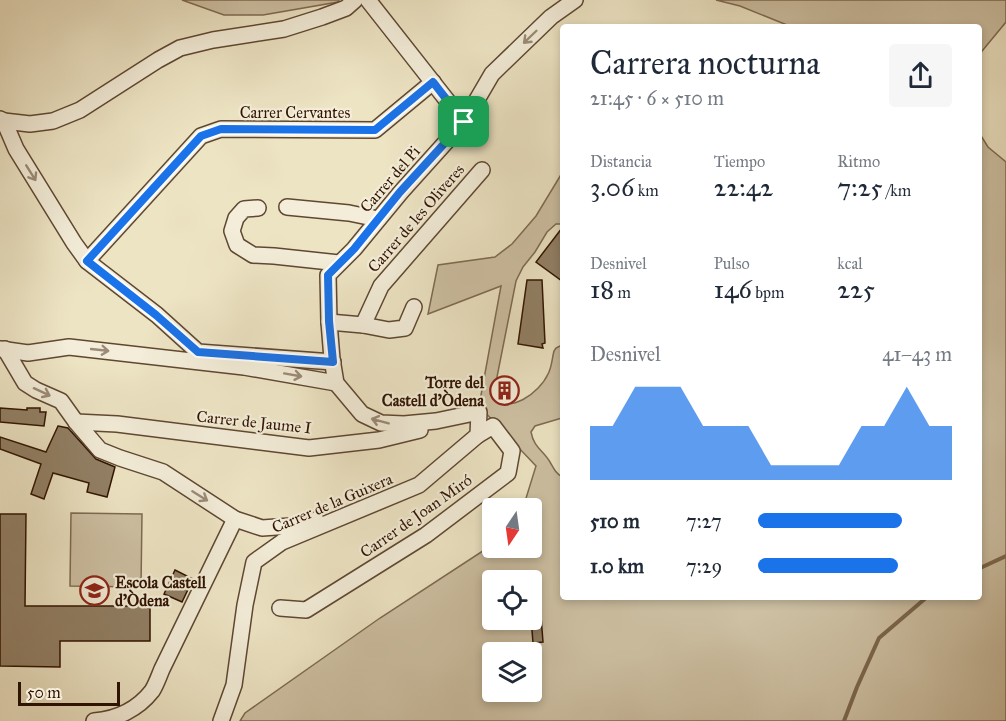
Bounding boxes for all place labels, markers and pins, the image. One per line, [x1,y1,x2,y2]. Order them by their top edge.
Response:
pin [438,96,489,147]
place label: Torre del Castell d'Òdena [382,373,485,410]
building icon: Torre del Castell d'Òdena [489,375,521,407]
place label: Escola Castell d'Òdena [115,573,207,610]
school or university icon: Escola Castell d'Òdena [78,575,110,607]

